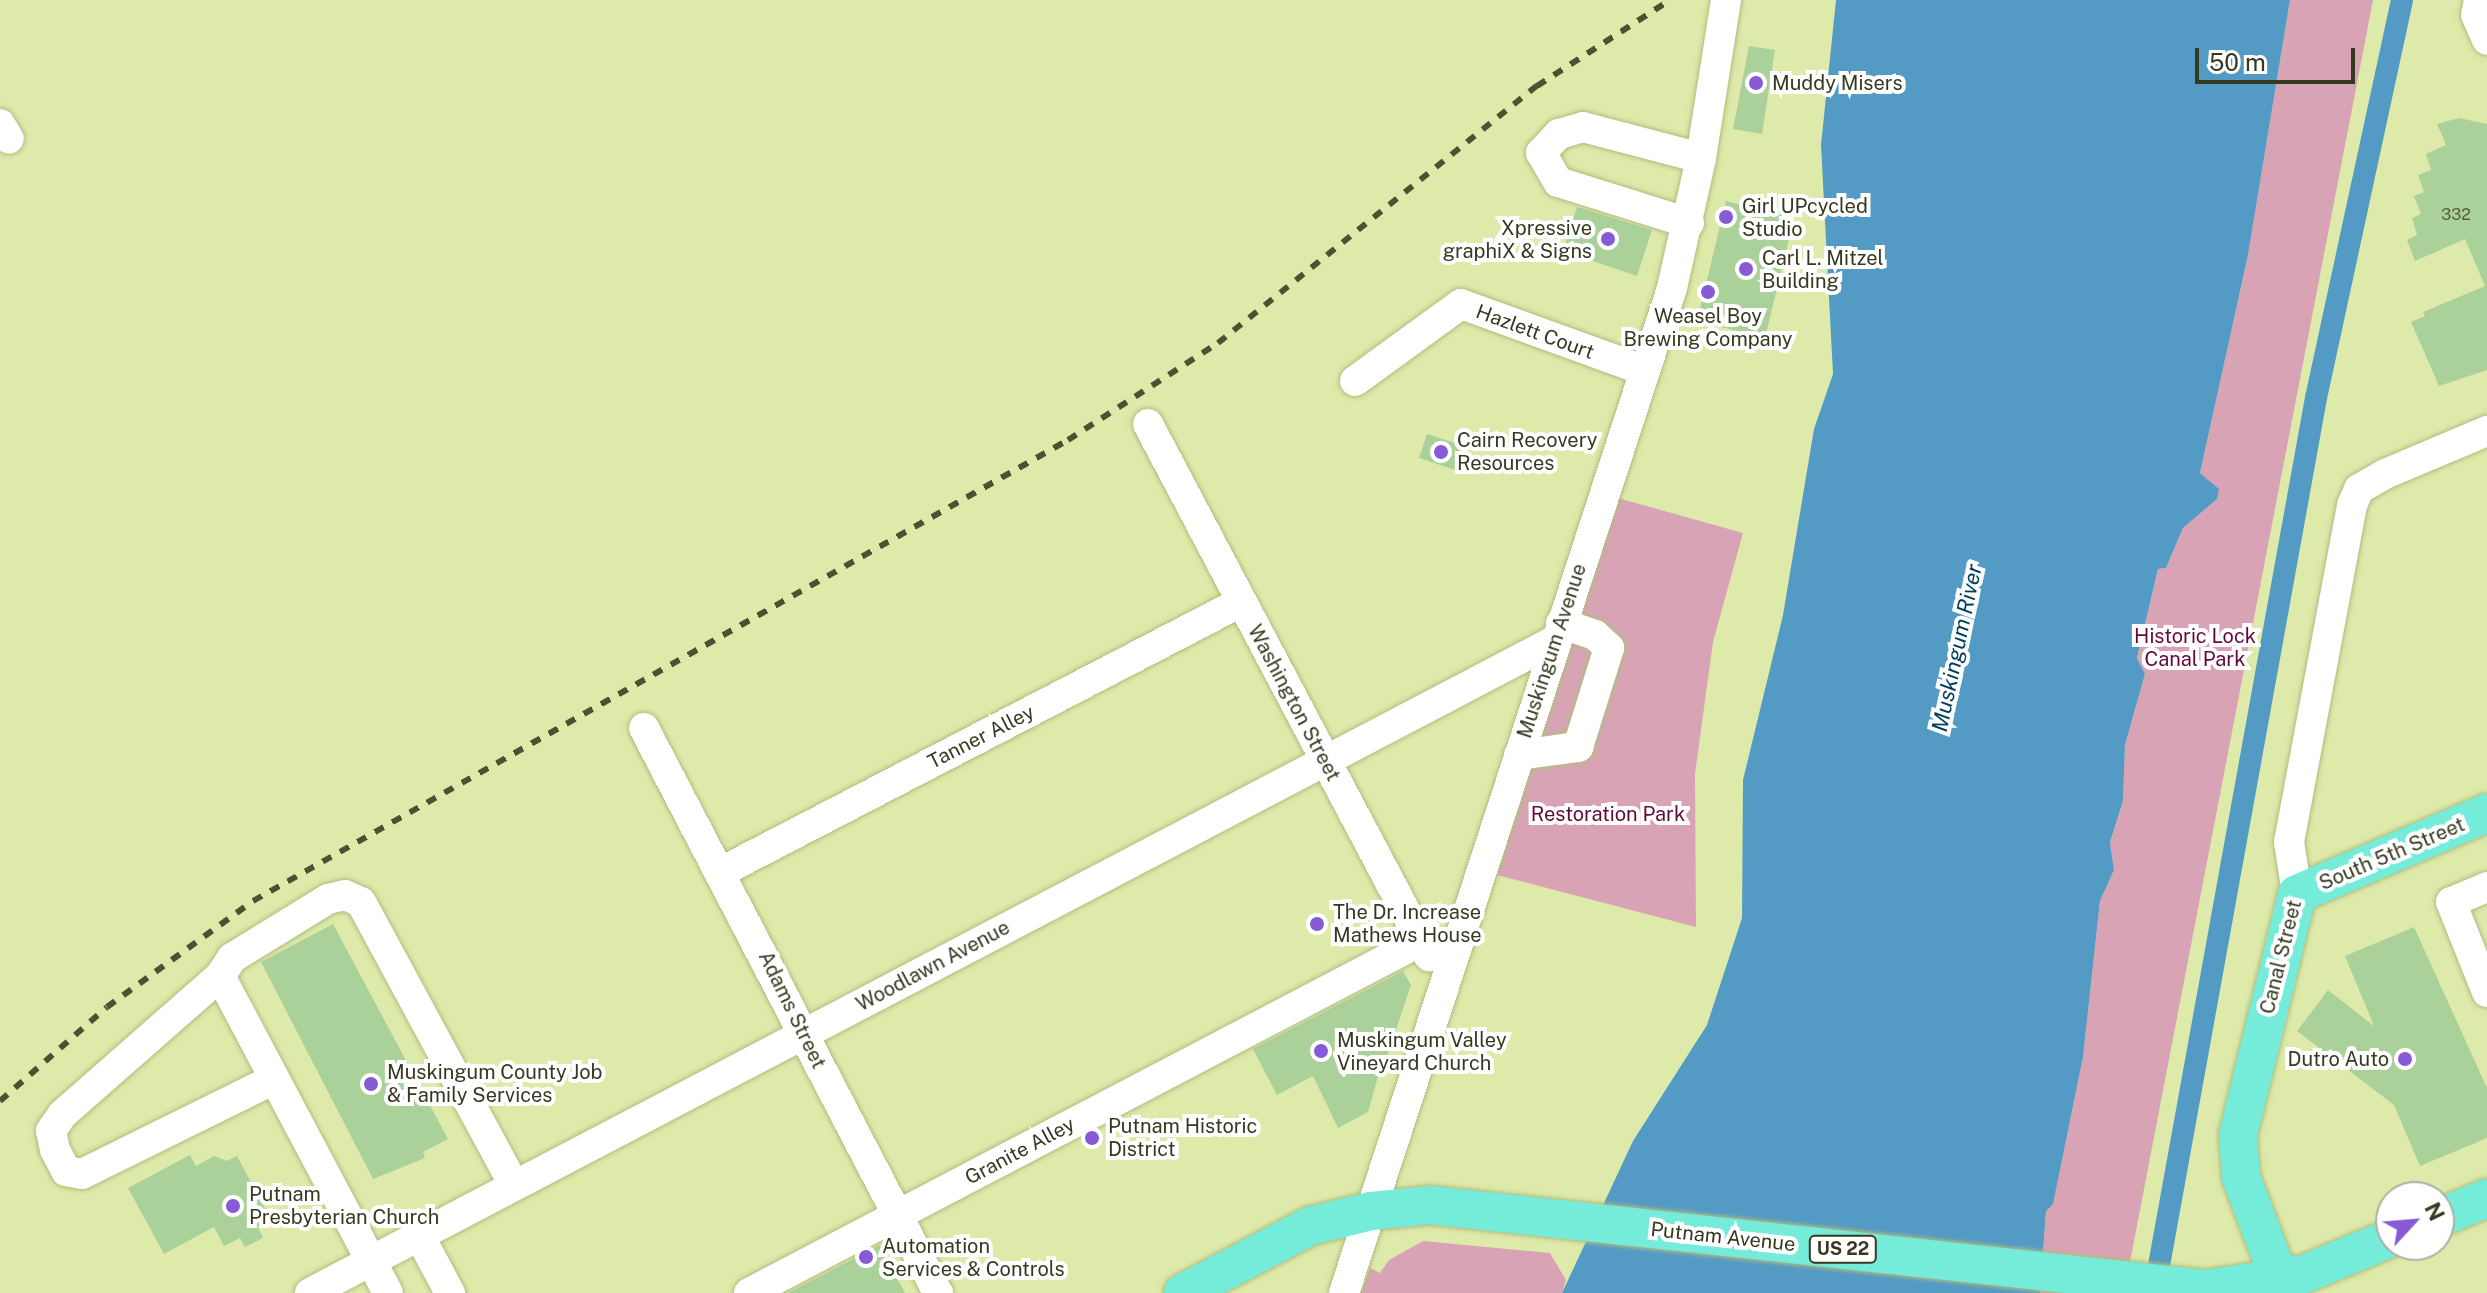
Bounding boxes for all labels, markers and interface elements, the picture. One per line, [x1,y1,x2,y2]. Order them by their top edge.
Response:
scale bar [2199,32,2359,82]
text: 50 m [2209,48,2266,76]
place label: Muddy Misers [1772,71,1903,95]
marker: Muddy Misers [1747,74,1765,92]
place label: Girl UPcycled Studio [1742,194,1868,241]
house number: 332 [2441,205,2471,225]
marker: Girl UPcycled Studio [1717,208,1735,226]
place label: Xpressive graphiX & Signs [1443,216,1592,263]
marker: Xpressive graphiX & Signs [1599,230,1617,248]
place label: Carl L. Mitzel Building [1762,246,1884,293]
marker: Carl L. Mitzel Building [1737,260,1755,278]
marker: Weasel Boy Brewing Company [1699,283,1717,301]
street label: Hazlett Court [1473,300,1597,364]
place label: Weasel Boy Brewing Company [1624,304,1792,351]
place label: Cairn Recovery Resources [1457,428,1597,475]
marker: Cairn Recovery Resources [1432,443,1450,461]
street label: Muskingum Avenue [1512,561,1592,741]
water label: Muskingum River [1926,562,1988,734]
street label: Washington Street [1243,621,1345,785]
park label: Historic Lock Canal Park [2134,624,2256,671]
street label: Tanner Alley [924,700,1038,774]
park label: Restoration Park [1531,802,1685,826]
street label: South 5th Street [2316,813,2468,895]
street label: Canal Street [2255,898,2307,1016]
place label: The Dr. Increase Mathews House [1333,900,1482,947]
street label: Woodlawn Avenue [852,915,1014,1017]
marker: The Dr. Increase Mathews House [1308,915,1326,933]
street label: Adams Street [753,947,831,1073]
place label: Muskingum Valley Vineyard Church [1337,1028,1507,1075]
marker: Muskingum Valley Vineyard Church [1312,1042,1330,1060]
place label: Dutro Auto [2287,1047,2389,1071]
marker: Dutro Auto [2396,1050,2414,1068]
place label: Muskingum County Job & Family Services [387,1060,603,1107]
marker: Muskingum County Job & Family Services [362,1075,380,1093]
street label: Granite Alley [961,1112,1079,1190]
place label: Putnam Historic District [1108,1114,1257,1161]
marker: Putnam Historic District [1083,1129,1101,1147]
north arrow [2375,1181,2455,1261]
place label: Putnam Presbyterian Church [249,1182,439,1229]
marker: Putnam Presbyterian Church [224,1197,242,1215]
text: N [2419,1198,2450,1225]
street label: Putnam Avenue [1649,1217,1797,1257]
place label: Automation Services & Controls [882,1234,1065,1281]
road number: US 22 [1807,1235,1879,1263]
marker: Automation Services & Controls [857,1248,875,1266]

